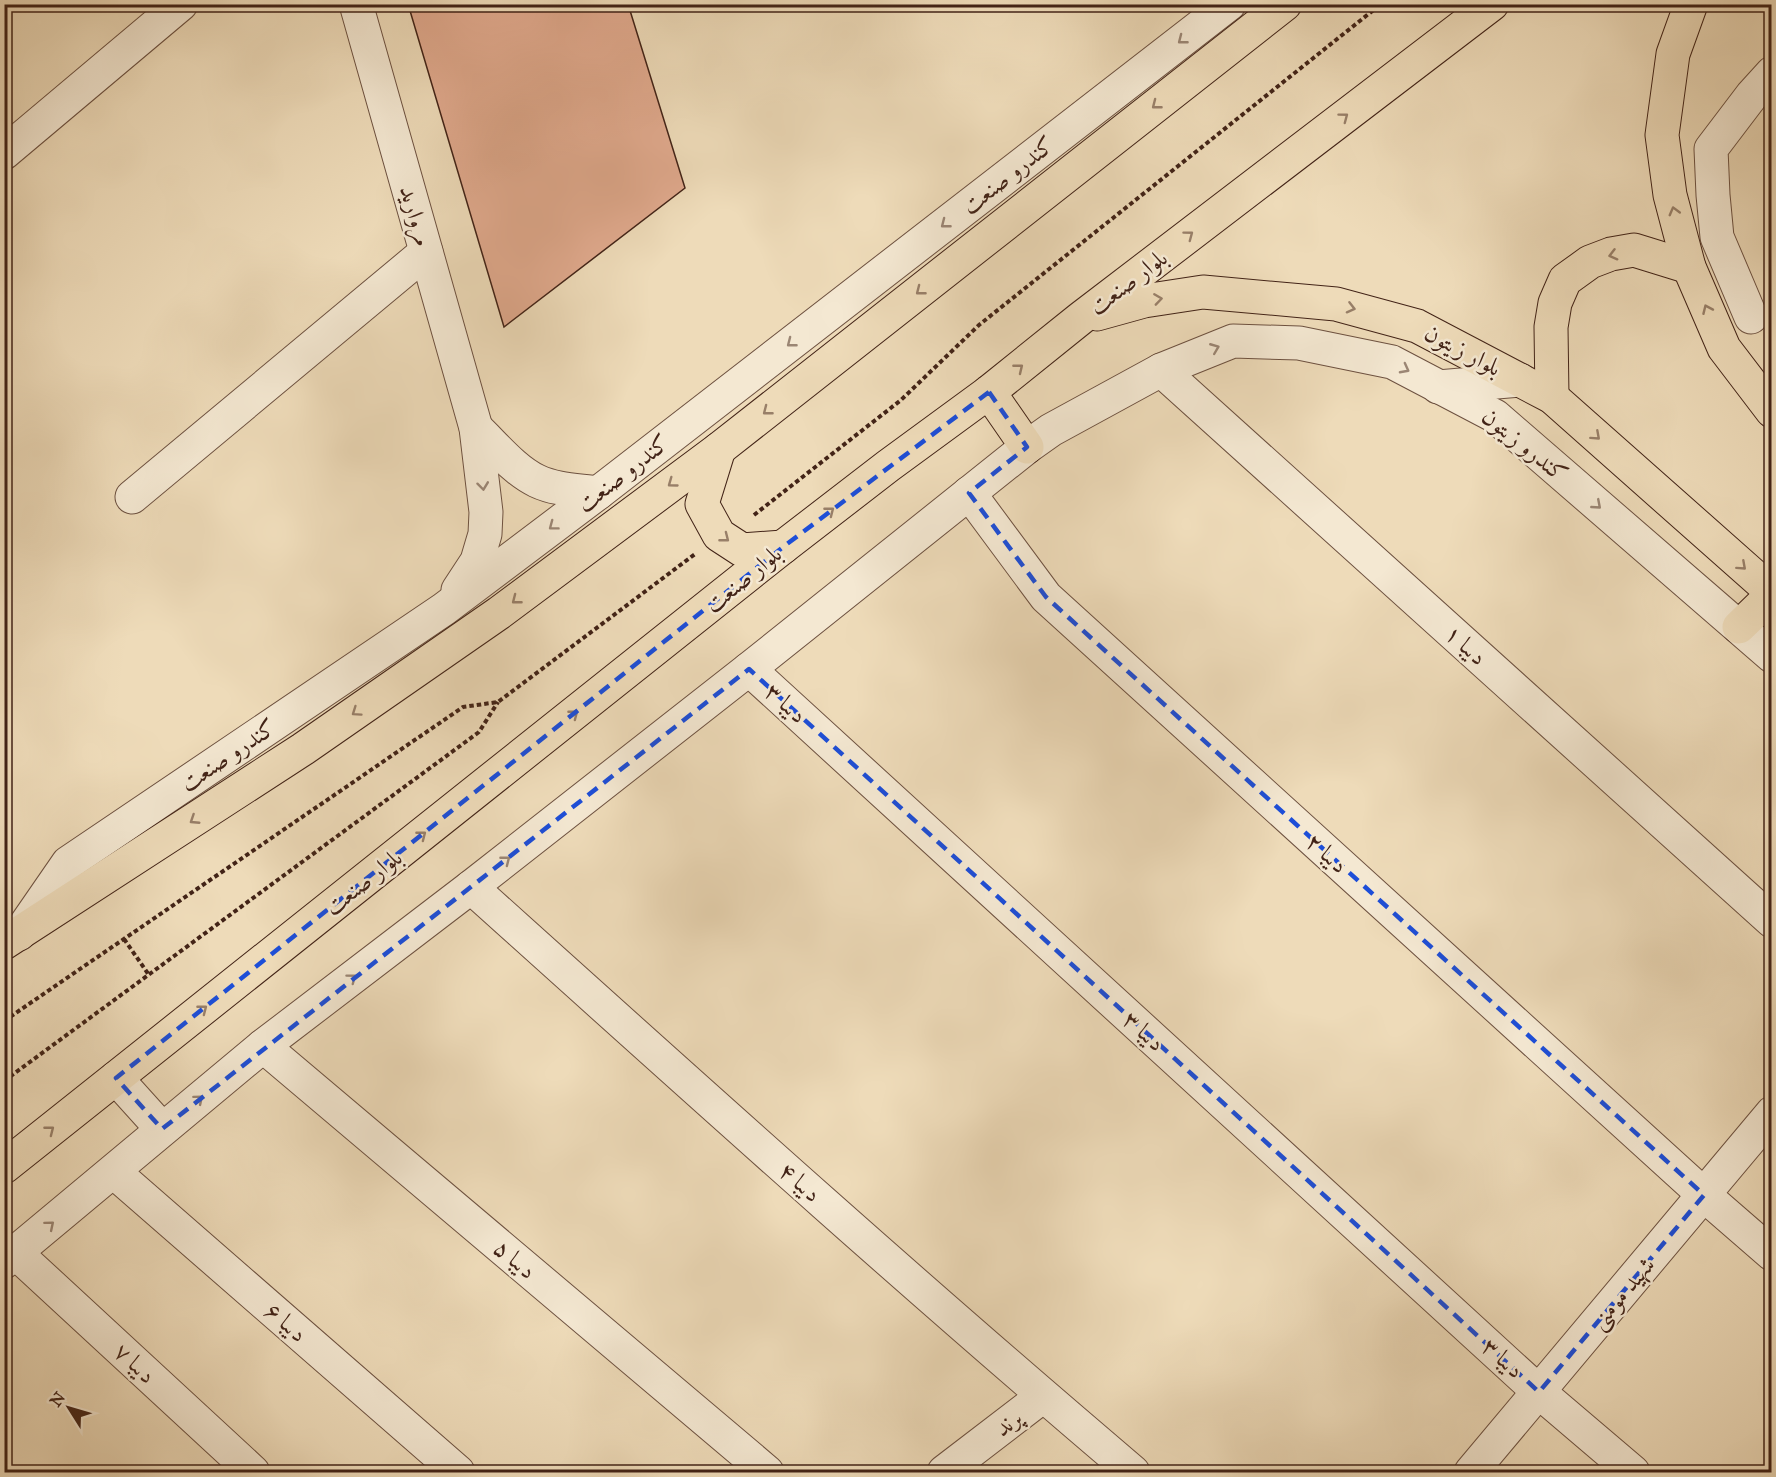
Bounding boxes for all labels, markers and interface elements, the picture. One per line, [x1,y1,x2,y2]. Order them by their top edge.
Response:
one-way arrow [1178,33,1189,44]
one-way arrow [1152,98,1163,109]
one-way arrow [1337,114,1348,125]
street label: کندرو صنعت [955,129,1061,221]
street label: مروارید [391,182,439,250]
one-way arrow [1669,206,1681,217]
one-way arrow [941,217,952,228]
one-way arrow [1182,232,1193,243]
street label: بلوار صنعت [1083,243,1173,321]
one-way arrow [1608,247,1618,260]
one-way arrow [916,283,927,294]
one-way arrow [1153,293,1162,305]
one-way arrow [1346,300,1356,313]
one-way arrow [1703,304,1715,315]
street label: بلوار زیتون [1419,317,1507,383]
one-way arrow [787,336,798,347]
one-way arrow [1209,343,1220,355]
one-way arrow [1399,362,1409,373]
one-way arrow [1012,365,1023,376]
street label: کندرو زیتون [1476,401,1574,489]
one-way arrow [763,404,774,415]
street label: کندرو صنعت [570,427,676,519]
one-way arrow [1589,429,1600,440]
one-way arrow [668,476,679,487]
one-way arrow [476,481,489,490]
one-way arrow [1590,498,1601,509]
one-way arrow [823,508,834,519]
one-way arrow [549,519,560,530]
one-way arrow [718,531,729,542]
street label: بلوار صنعت [698,539,788,619]
one-way arrow [1735,559,1745,570]
one-way arrow [512,593,523,604]
street label: دیبا ۱ [1439,618,1493,672]
street label: دیبا ۳ [759,676,813,730]
one-way arrow [352,705,363,716]
one-way arrow [567,711,578,722]
street label: کندرو صنعت [174,712,282,798]
one-way arrow [190,813,201,824]
street label: دیبا ۲ [1300,826,1354,880]
one-way arrow [415,832,426,843]
street label: بلوار صنعت [318,842,408,922]
one-way arrow [499,856,510,867]
one-way arrow [345,975,356,986]
street label: دیبا ۳ [1117,1004,1171,1058]
one-way arrow [196,1005,207,1016]
one-way arrow [192,1096,203,1107]
one-way arrow [44,1127,55,1138]
street label: دیبا ۴ [773,1155,827,1209]
one-way arrow [43,1221,54,1232]
street label: دیبا ۵ [487,1233,543,1285]
street label: شهید مومنی [1583,1250,1663,1337]
street label: دیبا ۶ [259,1295,313,1349]
street label: دیبا ۳ [1476,1331,1530,1385]
street label: دیبا ۷ [108,1336,162,1390]
north arrow [39,1378,99,1438]
text: N [46,1388,69,1410]
street label: پرند [988,1401,1031,1444]

